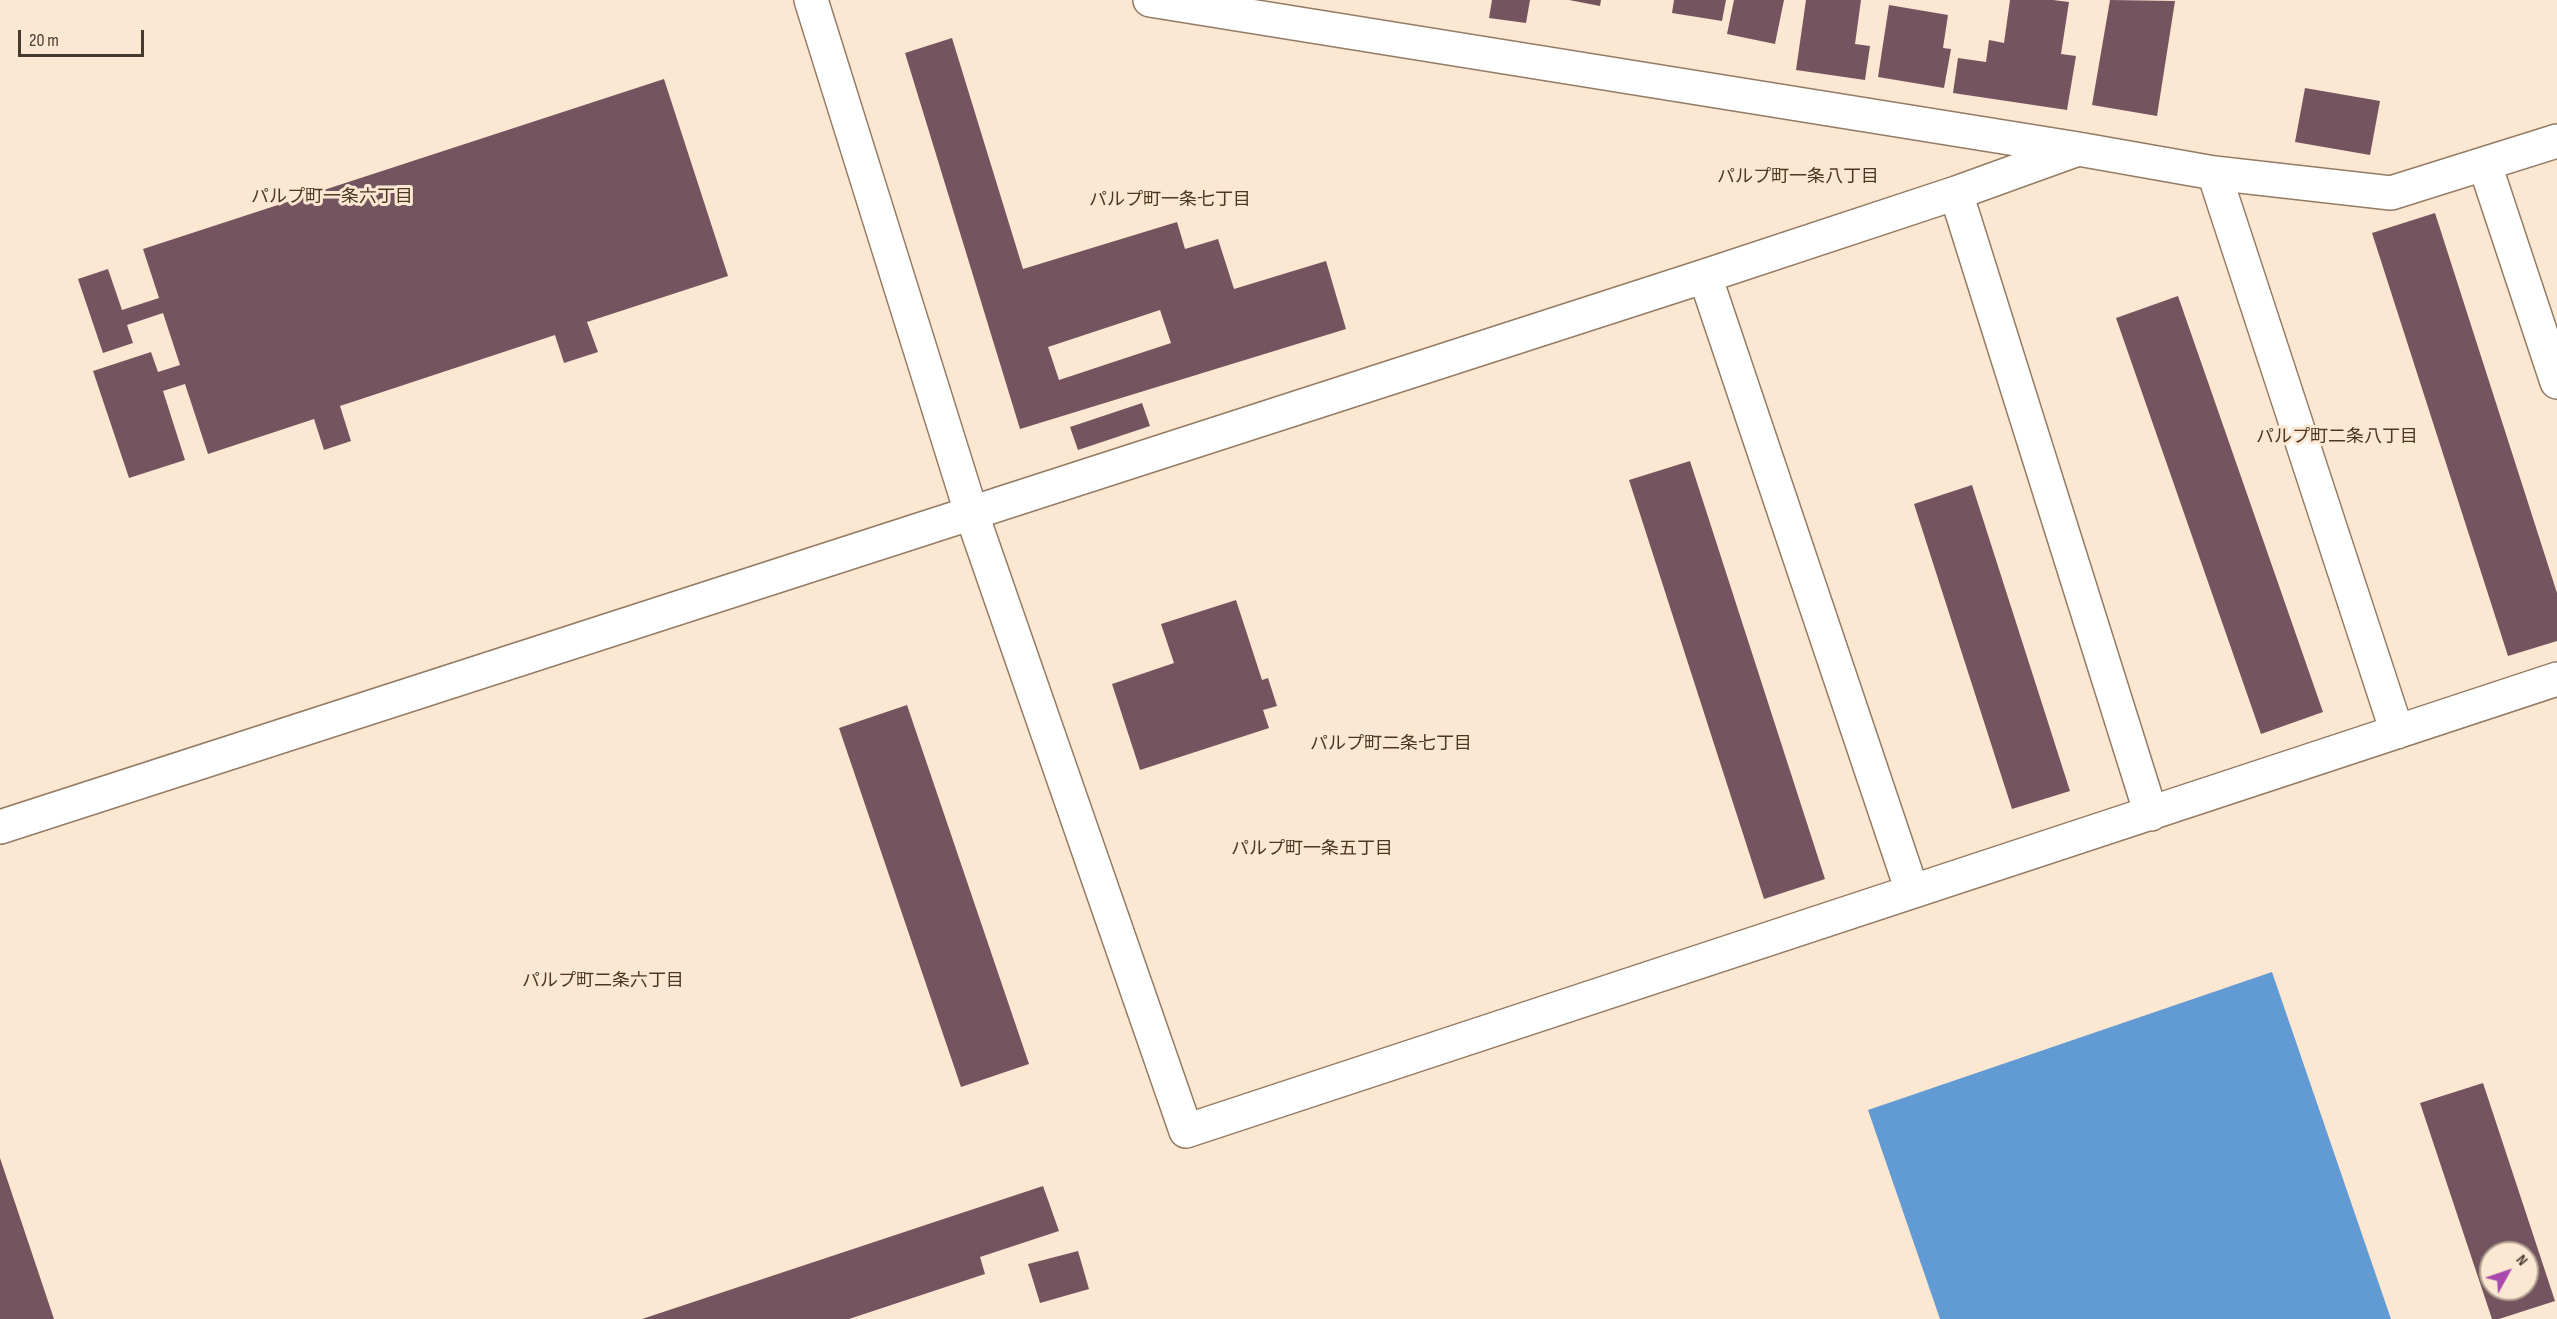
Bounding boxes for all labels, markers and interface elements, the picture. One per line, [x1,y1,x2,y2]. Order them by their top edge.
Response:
scale bar [21,18,147,56]
text: 20 m [29,30,59,51]
district label: パルプ町一条八丁目 [1717,166,1879,188]
district label: パルプ町一条六丁目 [251,186,413,208]
district label: パルプ町一条七丁目 [1089,189,1251,211]
district label: パルプ町二条八丁目 [2256,426,2418,448]
district label: パルプ町二条七丁目 [1310,733,1472,755]
district label: パルプ町一条五丁目 [1231,838,1393,860]
district label: パルプ町二条六丁目 [522,970,684,992]
north arrow [2479,1241,2539,1301]
text: N [2512,1251,2532,1270]

